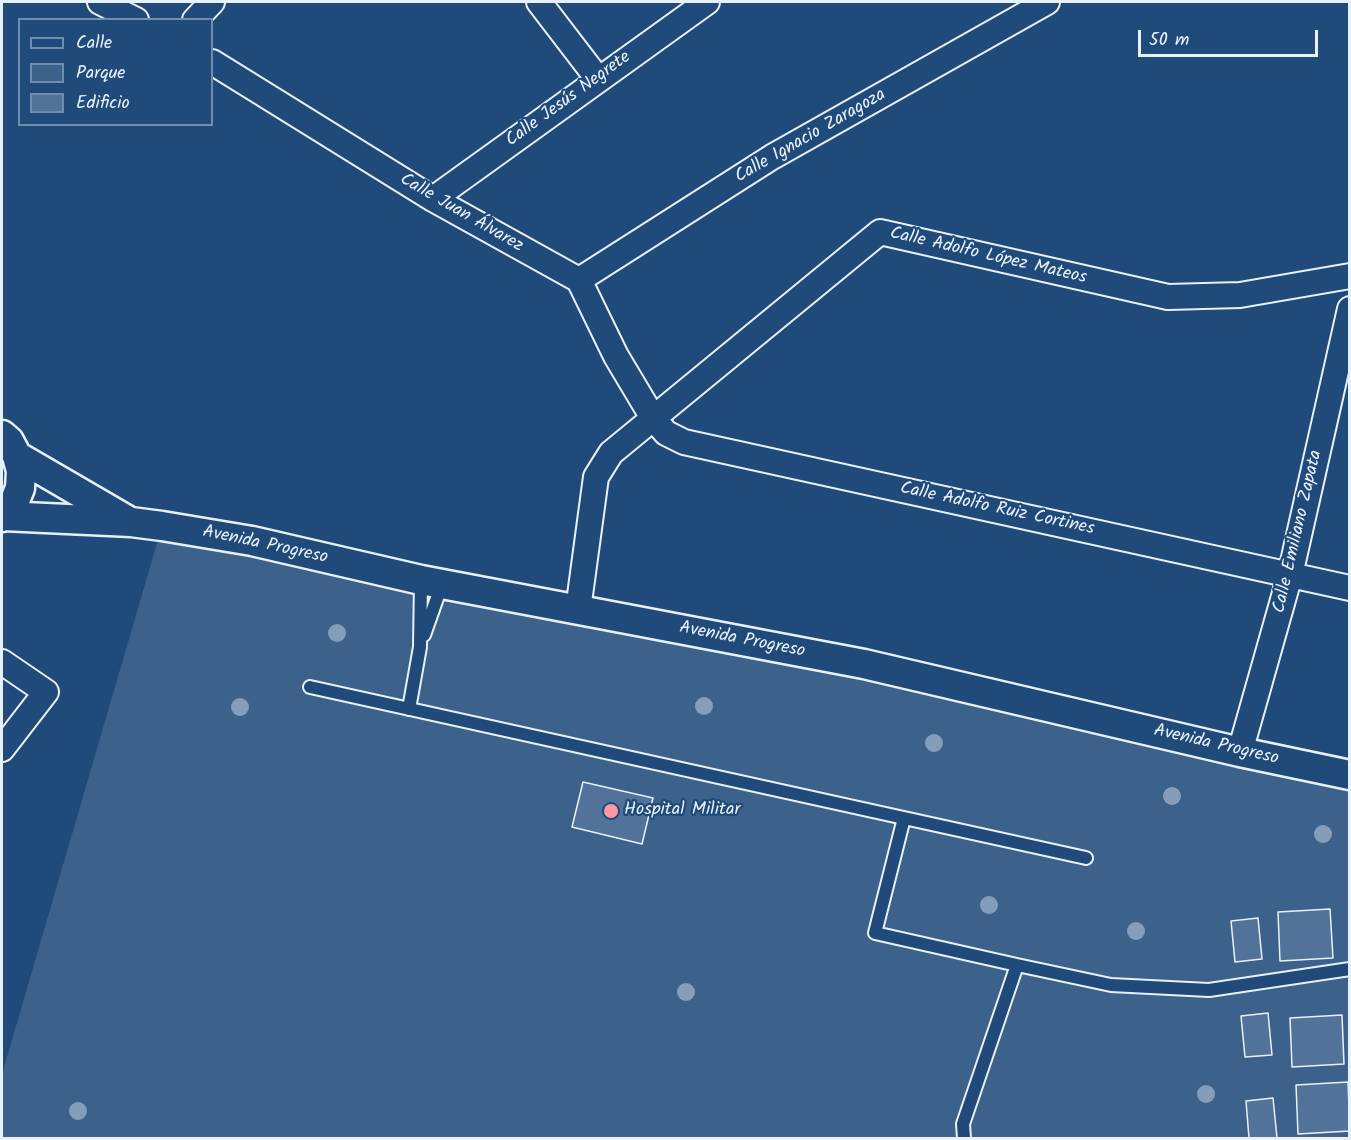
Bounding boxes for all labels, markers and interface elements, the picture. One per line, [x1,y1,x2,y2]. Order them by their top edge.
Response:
legend [18,18,213,126]
scale bar [1141,18,1321,56]
text: 50 m [1149,26,1189,55]
text: Calle [76,29,112,58]
street label: Calle Jesús Negrete [502,47,636,153]
text: Parque [76,59,125,88]
street label: Calle Ignacio Zaragoza [732,85,890,189]
text: Edificio [76,89,130,118]
street label: Calle Juan Álvarez [395,170,527,258]
street label: Calle Adolfo López Mateos [887,224,1089,290]
street label: Calle Emiliano Zapata [1270,448,1328,616]
street label: Calle Adolfo Ruiz Cortines [898,479,1096,541]
street label: Avenida Progreso [200,522,330,570]
street label: Avenida Progreso [677,618,807,664]
street label: Avenida Progreso [1151,721,1281,771]
place label: Hospital Militar [624,800,740,822]
marker: Hospital Militar [602,802,620,820]

